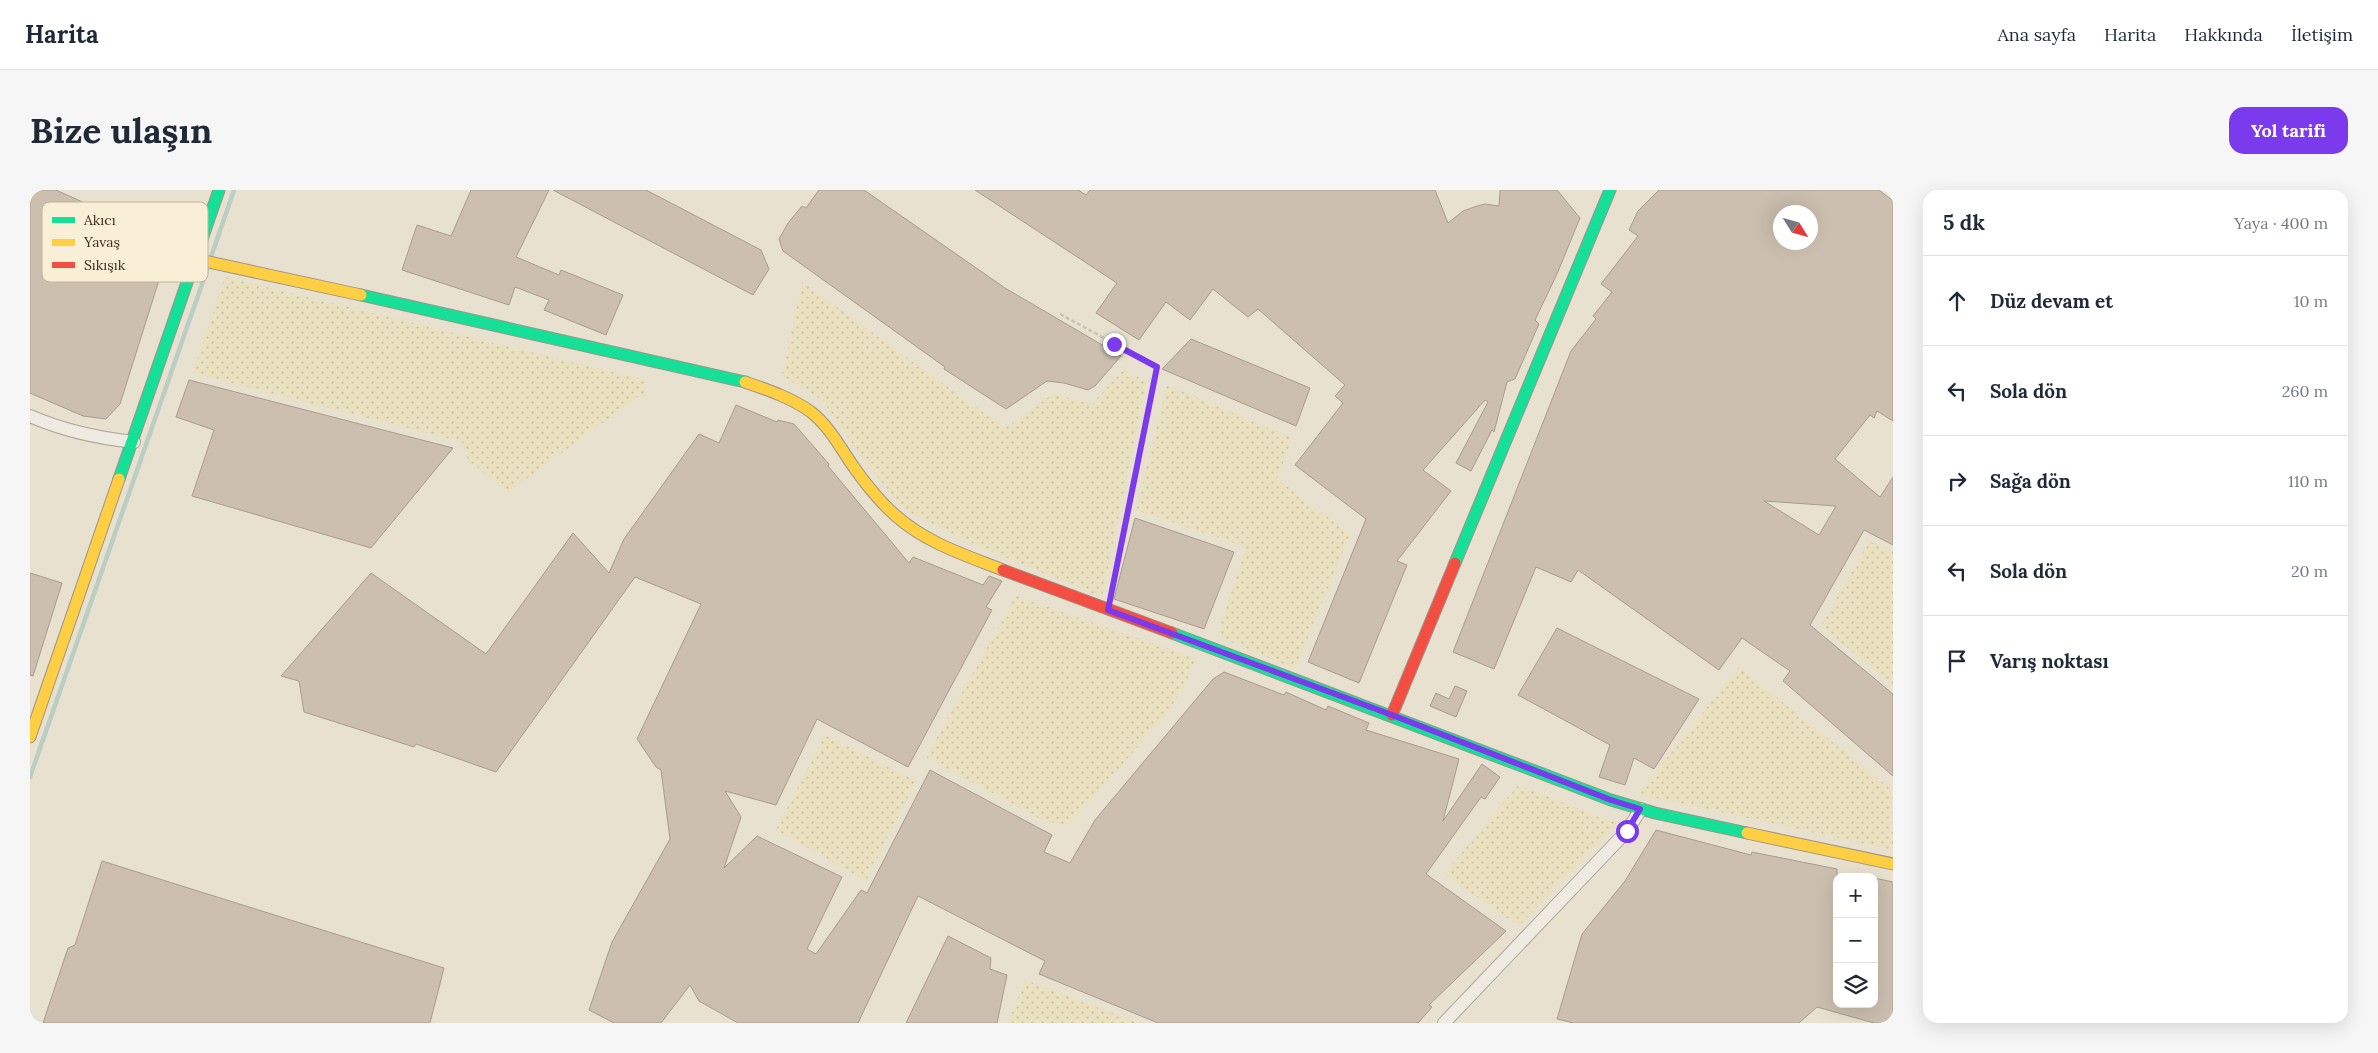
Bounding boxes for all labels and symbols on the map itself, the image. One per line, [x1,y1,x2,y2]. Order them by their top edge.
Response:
legend [42,202,208,282]
north arrow [1773,205,1818,250]
text: Akıcı [83,211,116,229]
text: Yavaş [83,233,120,251]
text: Sıkışık [84,256,126,274]
route end [1103,333,1126,356]
route start [1616,820,1639,843]

